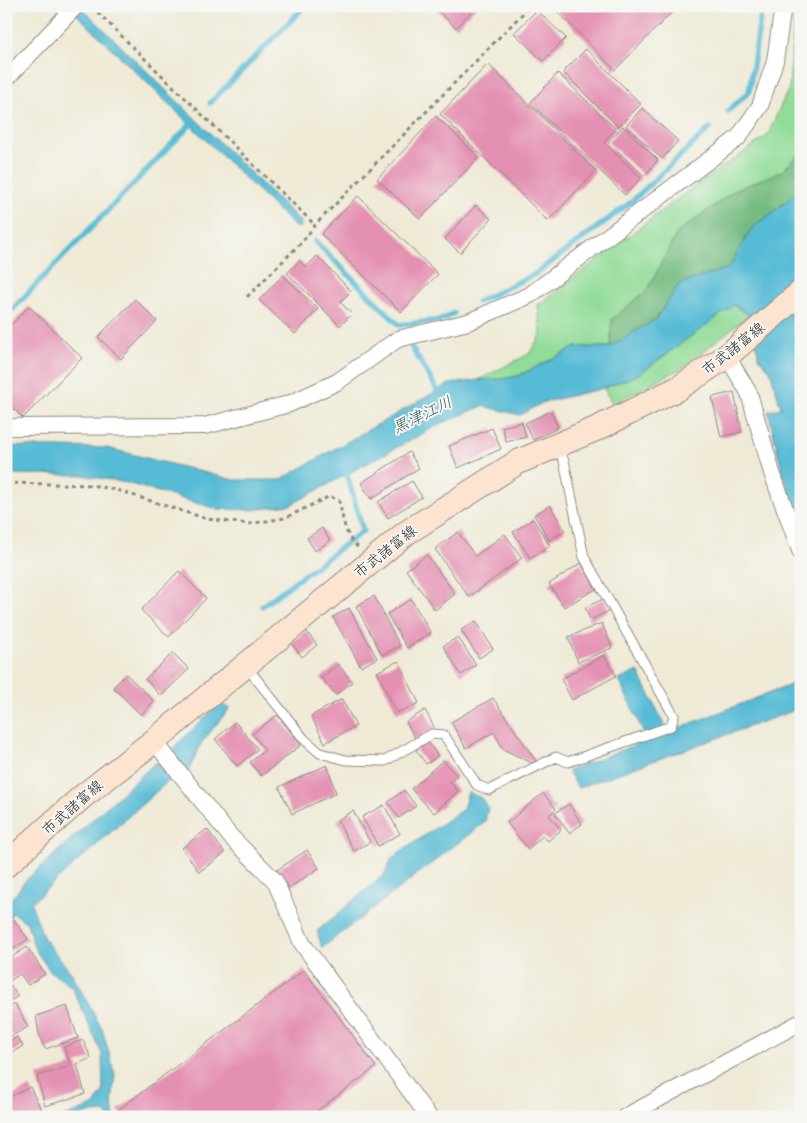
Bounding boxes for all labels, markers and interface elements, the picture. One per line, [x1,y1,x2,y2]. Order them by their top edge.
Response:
street label: 市武諸富線 [697,317,769,379]
water label: 黒津江川 [388,390,456,438]
street label: 市武諸富線 [349,520,421,582]
street label: 市武諸富線 [37,774,107,840]

